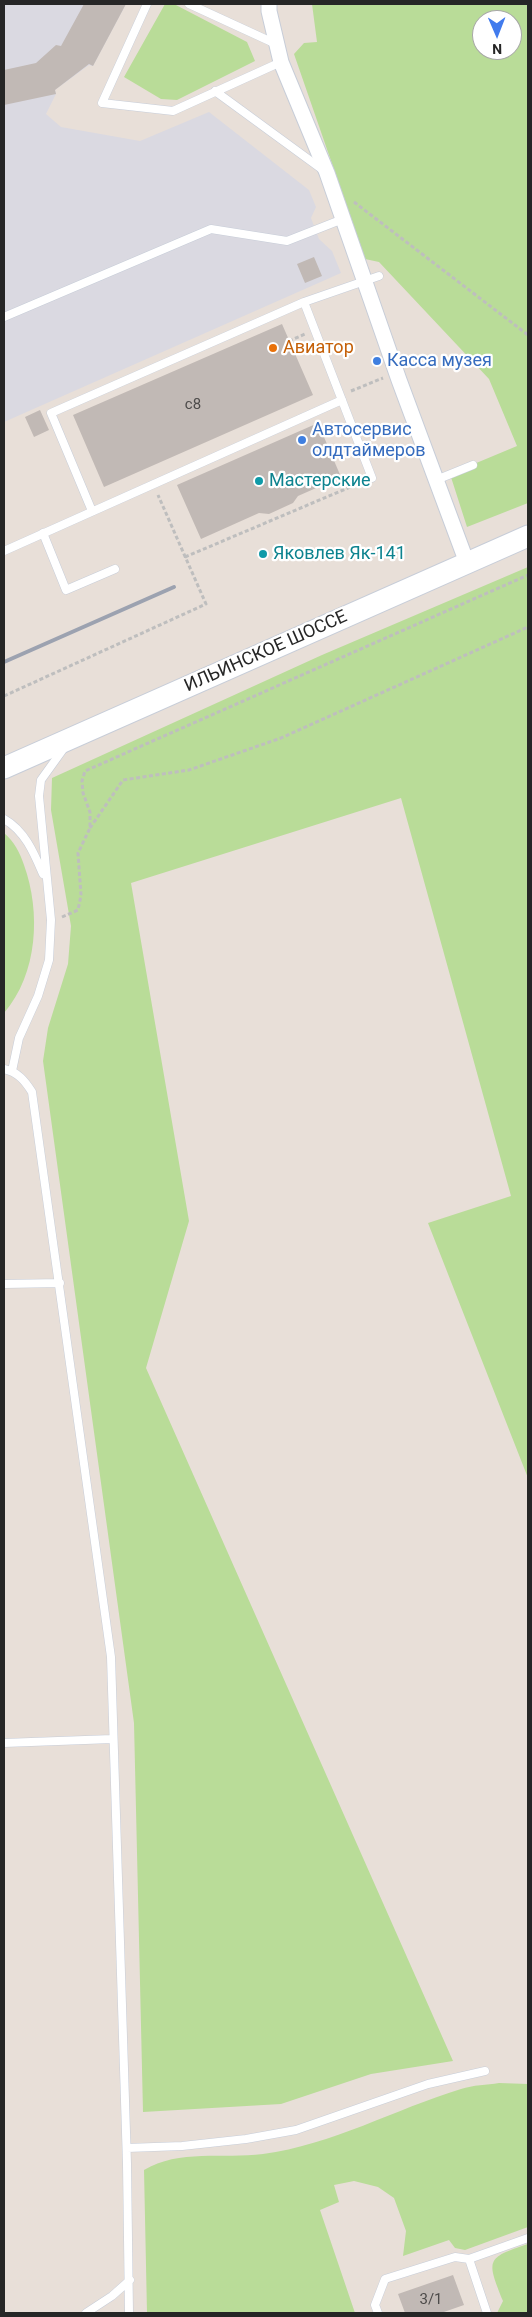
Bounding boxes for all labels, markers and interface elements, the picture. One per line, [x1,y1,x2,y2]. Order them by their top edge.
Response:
north arrow [472,10,522,60]
text: N [492,41,502,57]
place label: Авиатор [283,337,354,359]
marker: Авиатор [267,342,279,354]
place label: Касса музея [387,350,492,372]
marker: Касса музея [371,355,383,367]
house number: с8 [185,396,201,414]
place label: Автосервис олдтаймеров [312,419,425,462]
marker: Автосервис олдтаймеров [296,434,308,446]
place label: Мастерские [269,470,371,492]
marker: Мастерские [253,475,265,487]
place label: Яковлев Як-141 [273,543,406,565]
marker: Яковлев Як-141 [257,548,269,560]
street label: ИЛЬИНСКОЕ ШОССЕ [181,606,351,698]
house number: 3/1 [419,2291,443,2309]

